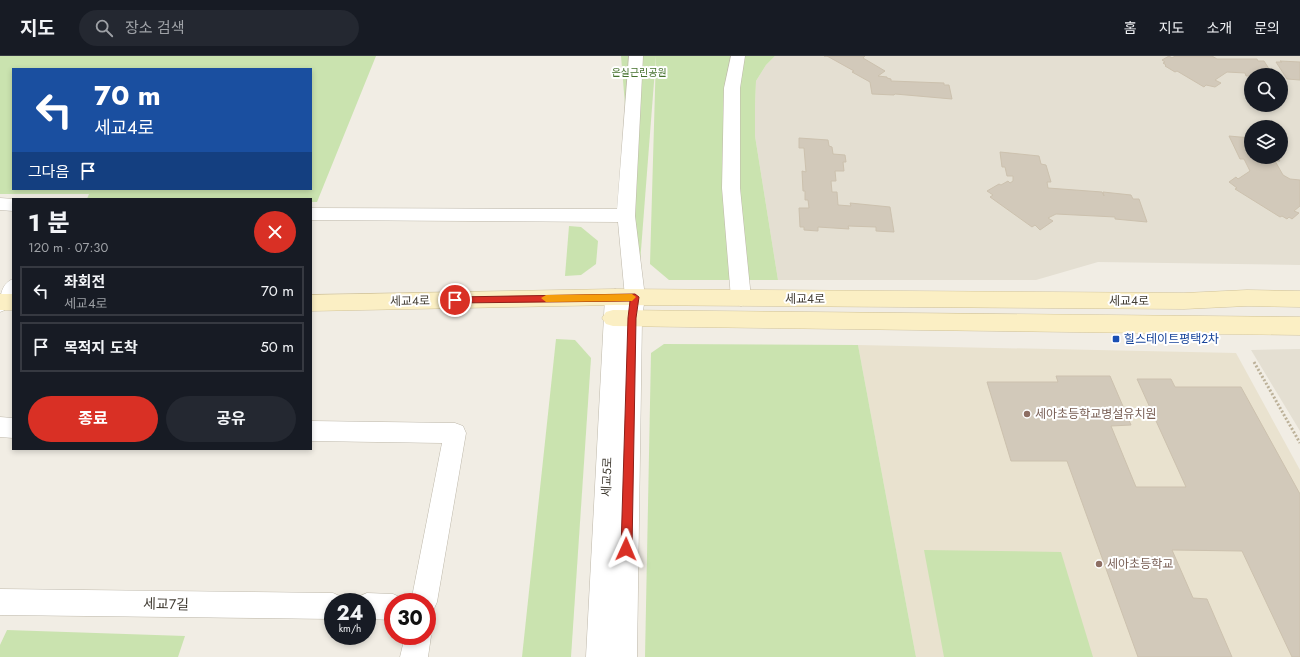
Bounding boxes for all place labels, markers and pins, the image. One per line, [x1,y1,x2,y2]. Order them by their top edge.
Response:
pin [438,283,472,317]
place label: 힐스테이트평택2차 [1124,330,1219,348]
marker: 힐스테이트평택2차 [1111,334,1121,344]
place label: 세아초등학교병설유치원 [1035,405,1156,423]
marker: 세아초등학교병설유치원 [1022,409,1032,419]
place label: 세아초등학교 [1107,555,1173,573]
marker: 세아초등학교 [1094,559,1104,569]

